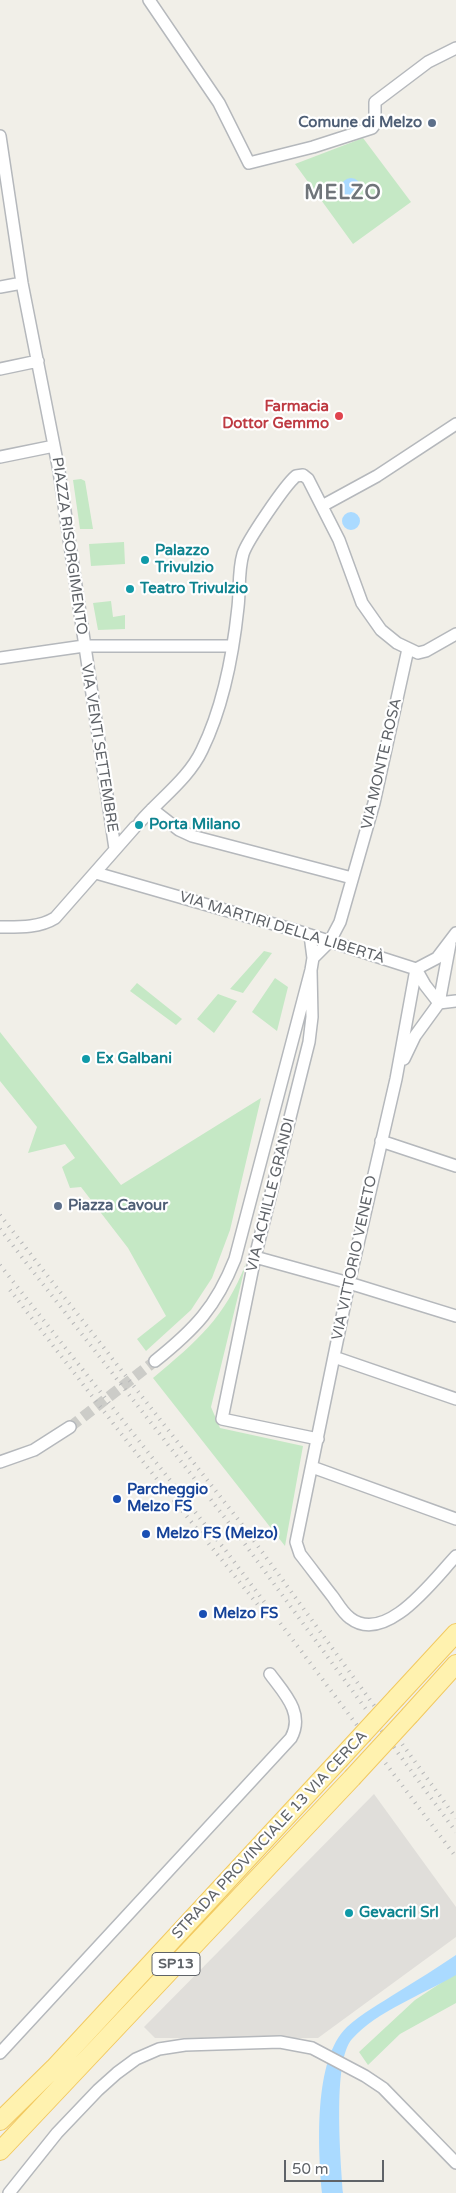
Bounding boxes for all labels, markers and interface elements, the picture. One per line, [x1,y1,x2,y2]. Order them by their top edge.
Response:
place label: Comune di Melzo [298,114,422,132]
marker: Comune di Melzo [426,117,438,129]
district label: MELZO [304,182,382,206]
place label: Farmacia Dottor Gemmo [222,398,329,433]
marker: Farmacia Dottor Gemmo [333,410,345,422]
street label: PIAZZA RISORGIMENTO [48,456,90,636]
place label: Palazzo Trivulzio [155,542,214,577]
marker: Palazzo Trivulzio [139,554,151,566]
place label: Teatro Trivulzio [140,580,248,598]
marker: Teatro Trivulzio [124,583,136,595]
street label: VIA VENTI SETTEMBRE [77,662,121,834]
street label: VIA MONTE ROSA [358,697,406,831]
place label: Porta Milano [149,816,240,834]
marker: Porta Milano [133,819,145,831]
street label: VIA MARTIRI DELLA LIBERTÀ [177,888,387,968]
place label: Ex Galbani [96,1050,172,1068]
marker: Ex Galbani [80,1053,92,1065]
street label: VIA ACHILLE GRANDI [243,1116,299,1274]
street label: VIA VITTORIO VENETO [329,1174,381,1342]
place label: Piazza Cavour [68,1197,168,1215]
marker: Piazza Cavour [52,1200,64,1212]
place label: Parcheggio Melzo FS [127,1481,208,1516]
marker: Parcheggio Melzo FS [111,1493,123,1505]
place label: Melzo FS (Melzo) [156,1525,278,1543]
marker: Melzo FS (Melzo) [140,1528,152,1540]
place label: Melzo FS [213,1605,278,1623]
marker: Melzo FS [197,1608,209,1620]
street label: STRADA PROVINCIALE 13 VIA CERCA [169,1727,371,1943]
place label: Gevacril Srl [359,1904,439,1922]
marker: Gevacril Srl [343,1907,355,1919]
road number: SP13 [152,1952,200,1976]
scale bar [286,2150,386,2182]
text: 50 m [292,2160,329,2178]

